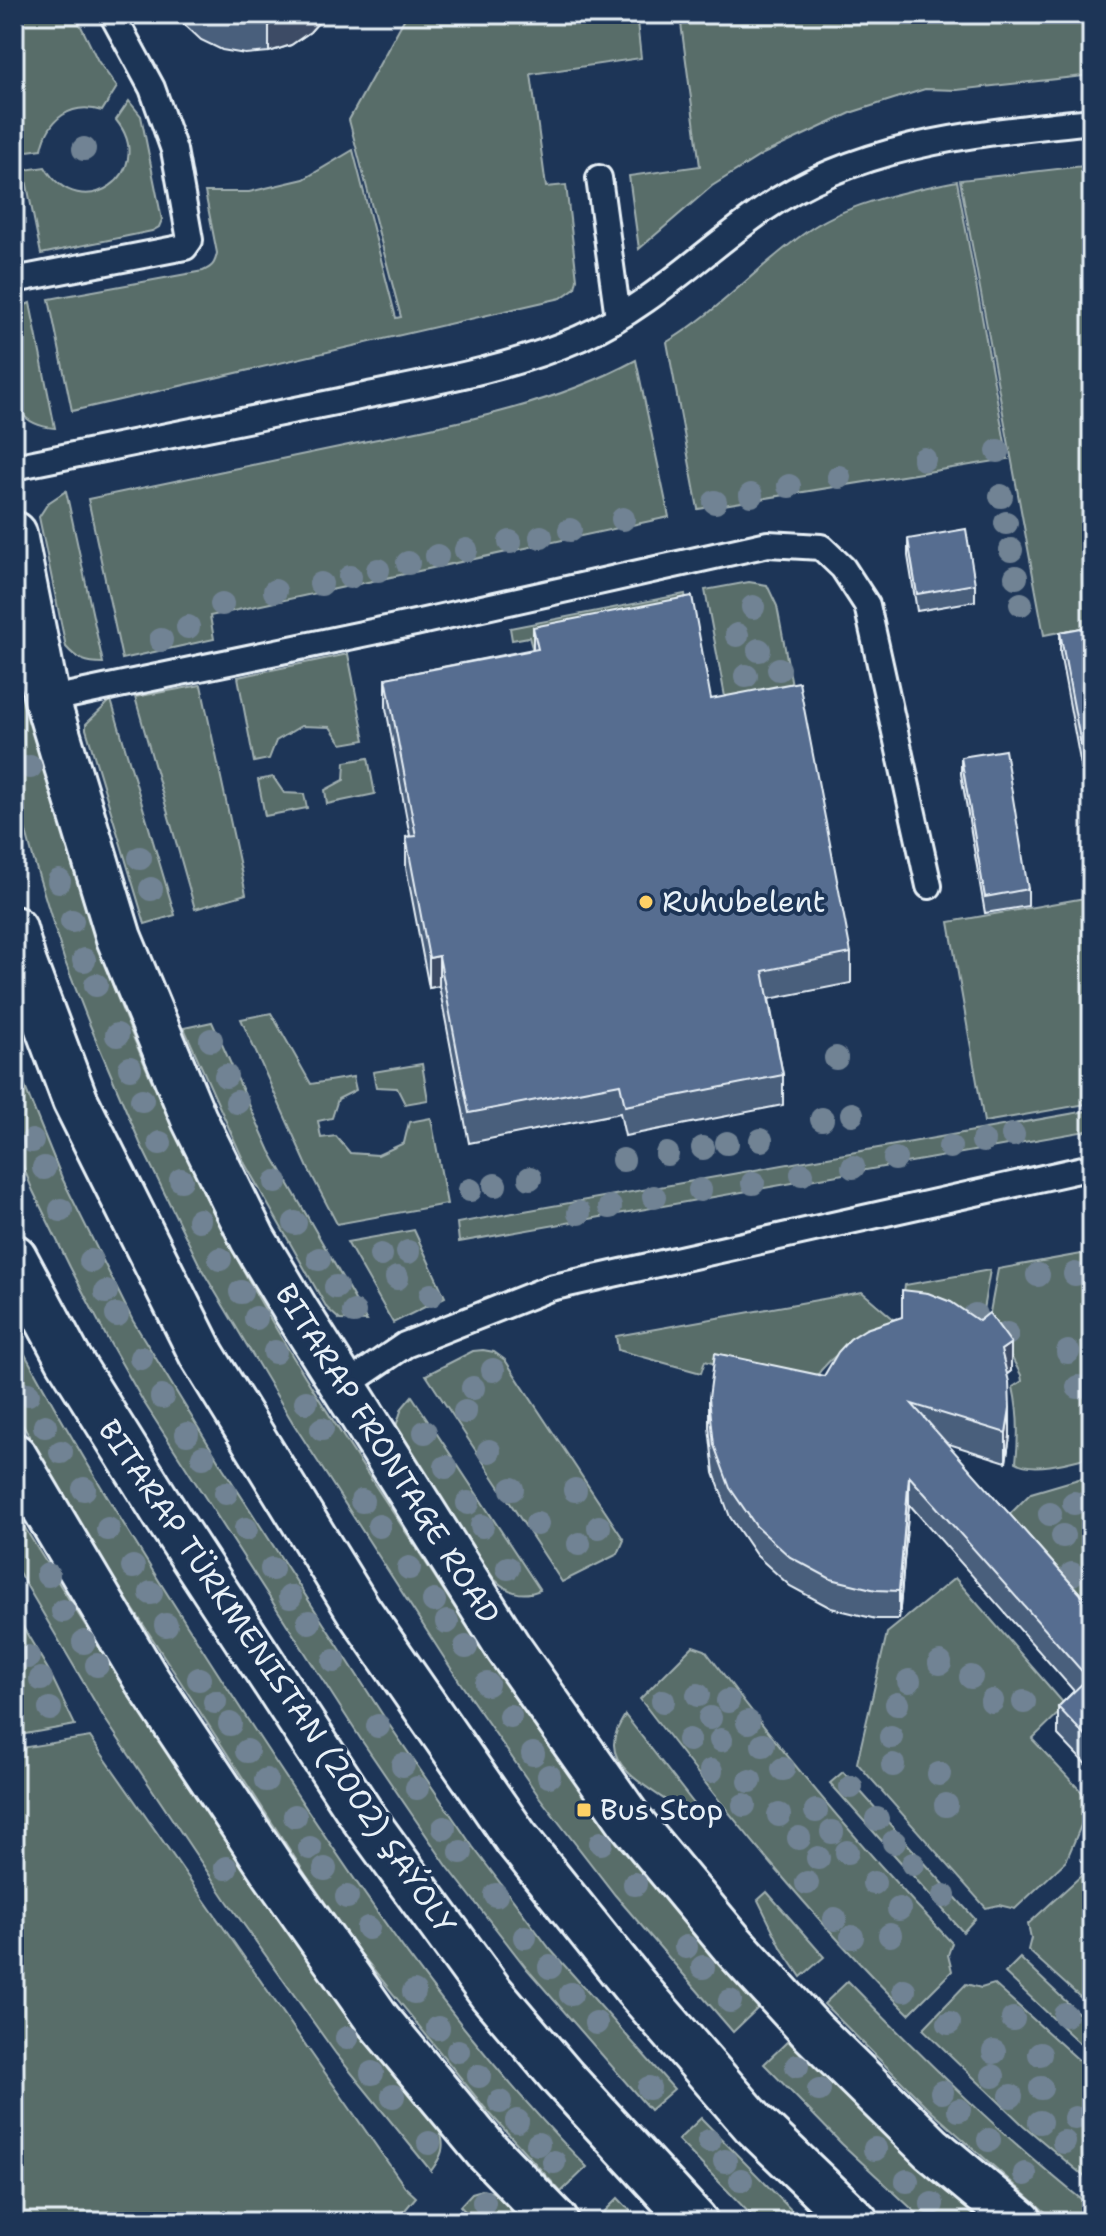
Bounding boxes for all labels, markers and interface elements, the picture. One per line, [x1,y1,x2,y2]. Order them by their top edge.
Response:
place label: Ruhubelent [662,881,826,922]
marker: Ruhubelent [637,893,655,911]
street label: BITARAP FRONTAGE ROAD [266,1276,509,1632]
street label: BITARAP TÜRKMENISTAN (2002) ŞAÝOLY [89,1411,466,1942]
place label: Bus Stop [600,1789,723,1830]
marker: Bus Stop [575,1801,593,1819]

